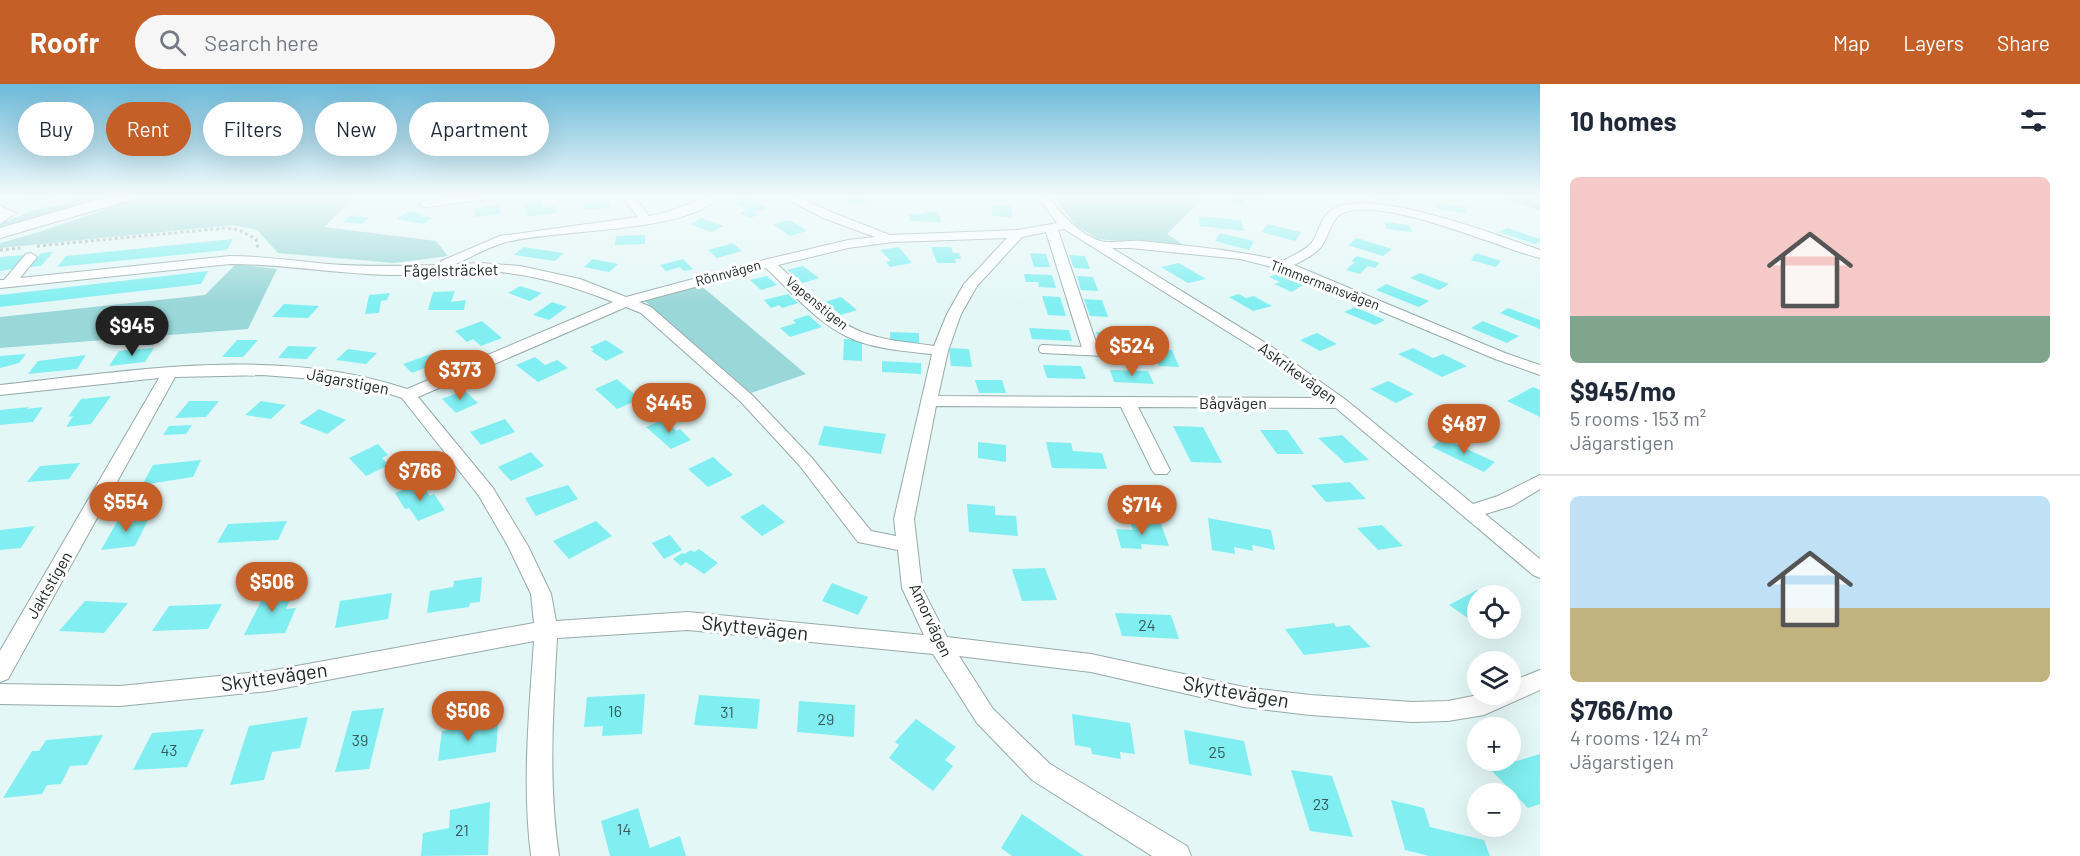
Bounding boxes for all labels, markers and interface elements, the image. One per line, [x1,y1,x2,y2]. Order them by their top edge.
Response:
search box [135,15,555,69]
text: Roofr [30,25,99,59]
icon: search [156,26,189,59]
text: Search here [204,29,319,55]
text: Map [1833,30,1870,55]
text: Layers [1903,30,1964,55]
text: Share [1997,30,2050,55]
chip: Buy [18,102,94,156]
chip: Rent [106,102,191,156]
chip: Filters [203,102,303,156]
chip: New [315,102,397,156]
chip: Apartment [409,102,549,156]
icon: filters [2017,104,2050,137]
text: 10 homes [1570,105,1677,136]
icon: home [1756,216,1864,324]
street label: Rönnvägen [693,256,762,289]
street label: Timmermansvägen [1268,256,1382,313]
street label: Fågelsträcket [403,259,499,280]
street label: Vapenstigen [783,272,852,333]
pin: $945 [96,306,168,357]
text: $945 [110,313,154,337]
pin: $524 [1096,326,1168,377]
text: $524 [1109,333,1155,357]
street label: Askrikevägen [1255,338,1341,408]
pin: $373 [424,350,496,401]
text: $373 [439,357,481,381]
street label: Jägarstigen [305,363,391,398]
text: $945/mo [1570,375,1676,406]
pin: $445 [633,383,705,434]
text: $445 [646,390,692,414]
street label: Bågvägen [1199,393,1267,412]
pin: $487 [1428,404,1500,455]
text: 5 rooms · 153 m² [1570,406,1706,430]
text: $487 [1442,411,1486,435]
text: Jägarstigen [1570,430,1674,454]
pin: $766 [384,451,456,502]
text: $766 [399,458,441,482]
pin: $554 [90,482,162,533]
pin: $714 [1106,485,1178,536]
text: $554 [103,489,149,513]
text: $714 [1122,492,1162,516]
icon: home [1756,535,1864,643]
street label: Jaktstigen [22,548,75,622]
pin: $506 [236,562,308,613]
text: $506 [250,569,294,593]
street label: Amorvägen [906,580,957,660]
map controls [1467,585,1521,837]
button: locate [1467,585,1521,639]
street label: Skyttevägen [701,609,810,645]
house number: 24 [1138,615,1156,634]
button: layers [1467,651,1521,705]
street label: Skyttevägen [219,657,329,695]
street label: Skyttevägen [1181,670,1291,712]
pin: $506 [432,691,504,742]
text: $766/mo [1570,694,1673,725]
text: $506 [446,698,490,722]
house number: 16 [608,701,622,720]
house number: 31 [720,702,734,721]
house number: 29 [818,709,834,728]
button: + [1467,717,1521,771]
text: 4 rooms · 124 m² [1570,725,1708,749]
house number: 39 [352,730,368,749]
house number: 43 [160,740,178,759]
house number: 25 [1209,742,1225,761]
text: Jägarstigen [1570,749,1674,773]
button: − [1467,783,1521,837]
house number: 23 [1313,794,1329,813]
house number: 14 [617,819,631,838]
house number: 21 [455,820,469,839]

